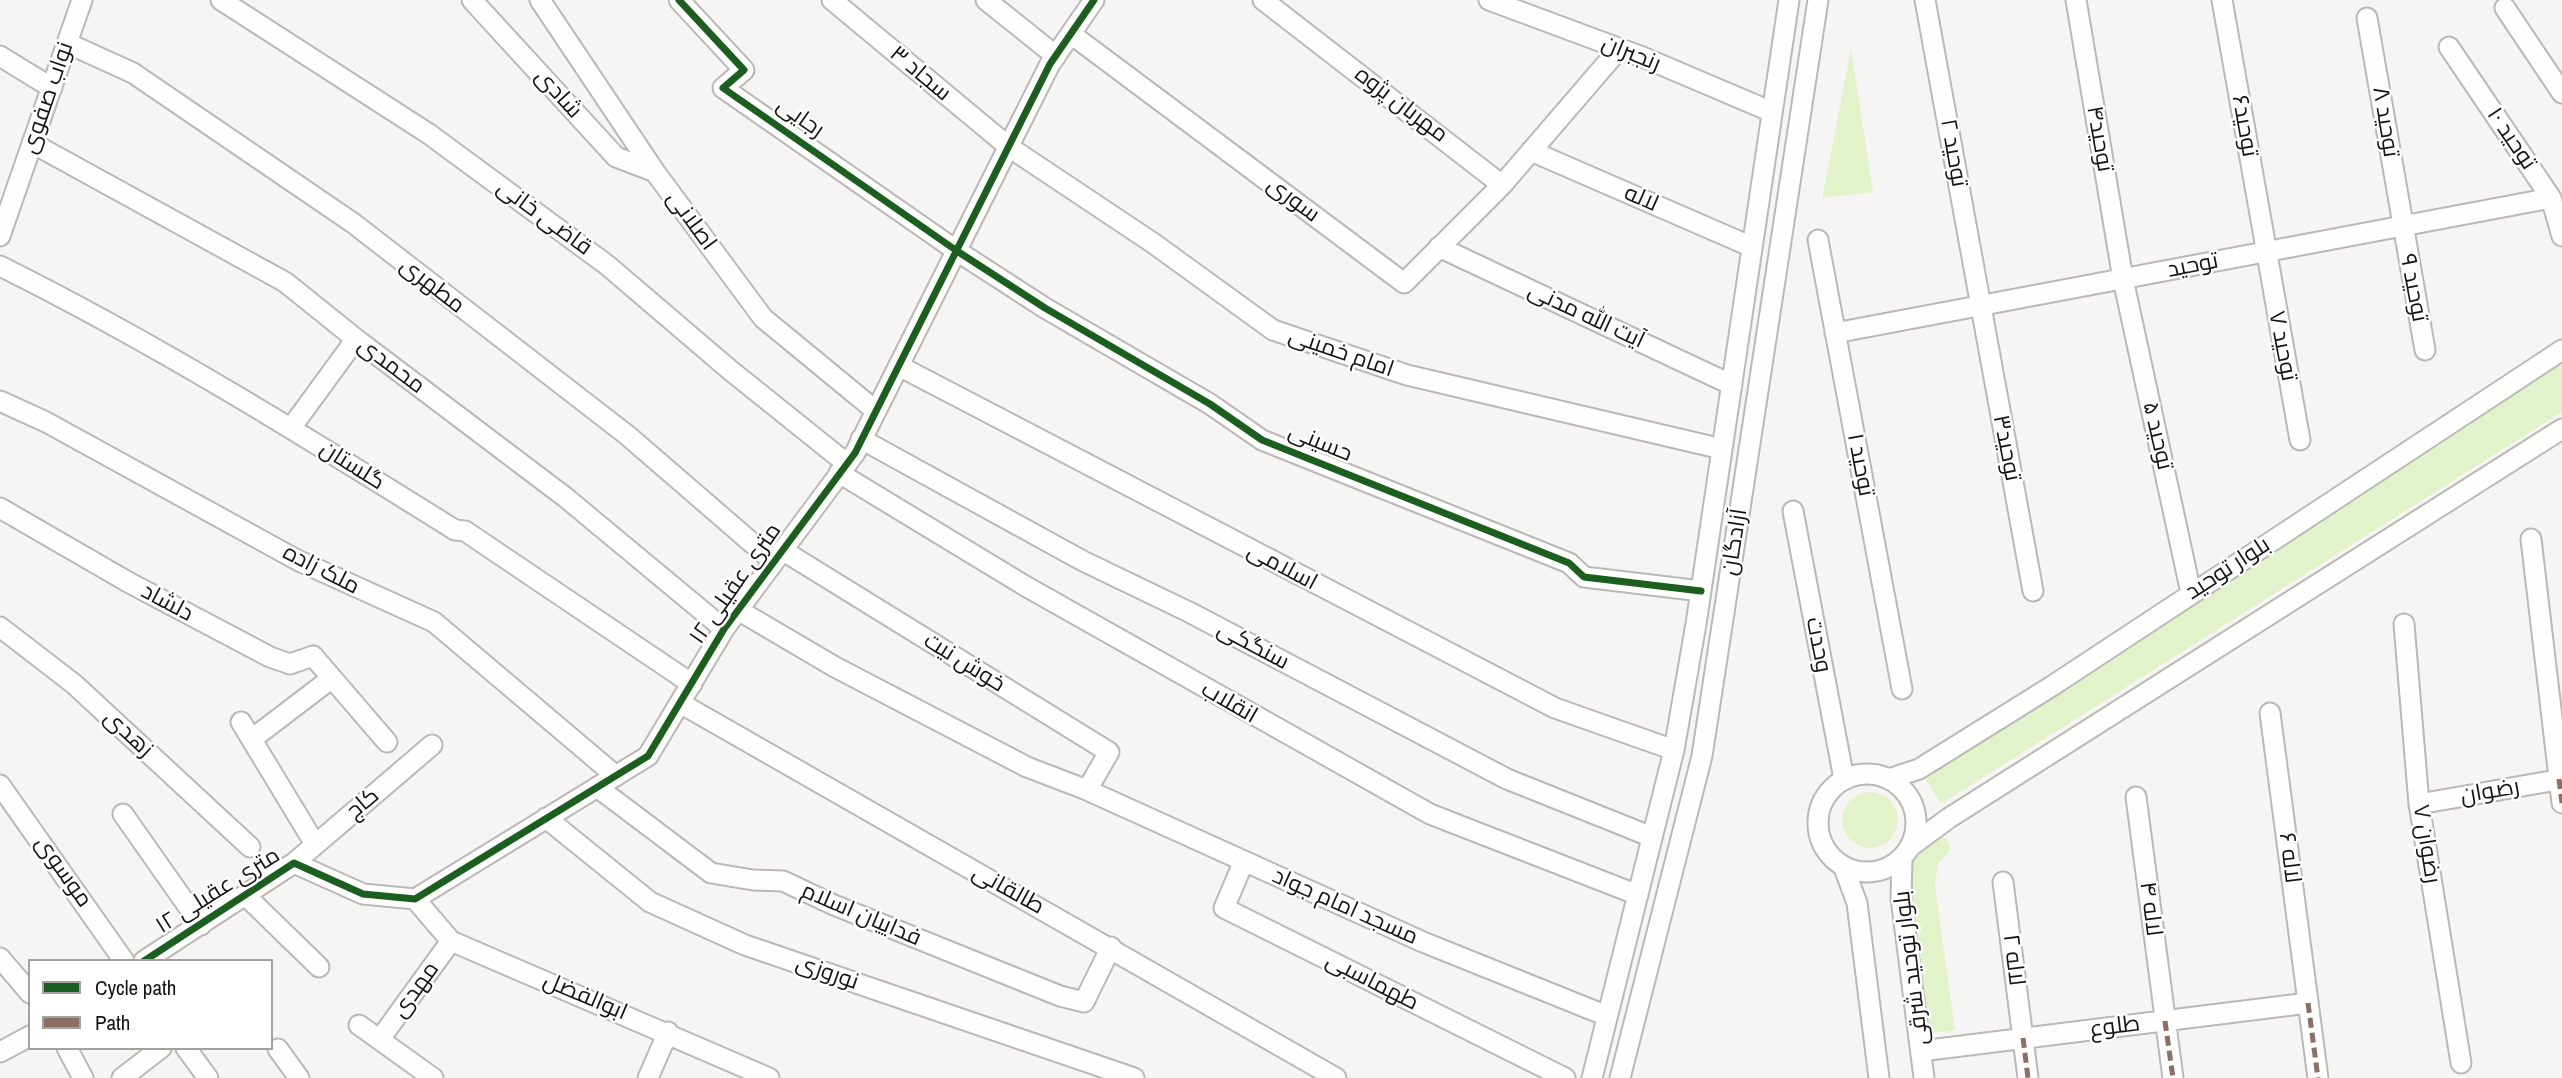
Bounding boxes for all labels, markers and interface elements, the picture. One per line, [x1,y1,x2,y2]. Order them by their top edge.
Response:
street label: رنجبران [1597,30,1665,78]
street label: نواب صفوی [16,38,80,158]
street label: سجاد ۳ [884,40,956,108]
street label: مهربان پژوه [1349,61,1453,149]
street label: شادی [528,63,588,125]
street label: توحید ۸ [2366,85,2404,159]
street label: رجایی [771,92,829,144]
street label: توحید۶ [2225,93,2263,159]
street label: توحید ۱۰ [2480,103,2542,175]
street label: توحید۴ [2080,104,2118,174]
street label: توحید ۲ [1933,117,1973,189]
street label: سوری [1261,171,1325,229]
street label: قاضی خانی [491,174,597,262]
street label: لاله [1620,179,1662,219]
street label: اصلانی [660,186,722,256]
street label: توحید [2165,248,2221,284]
street label: مطهری [394,252,470,320]
street label: توحید ۹ [2393,252,2433,324]
street label: آیت الله مدنی [1523,277,1649,355]
street label: توحید ۷ [2262,309,2302,383]
street label: امام خمینی [1285,322,1397,384]
street label: محمدی [352,332,430,400]
street label: توحید ۵ [2136,399,2178,473]
street label: توحید۳ [1986,413,2026,483]
street label: حسینی [1284,418,1356,468]
street label: توحید ۱ [1840,431,1880,499]
street label: گلستان [314,435,390,497]
street label: آزادگان [1716,507,1754,577]
street label: ۱۲ متری عقیلی [684,518,788,650]
street label: بلوار توحید [2181,531,2275,607]
street label: اسلامی [1242,537,1322,597]
street label: ملک زاده [278,539,364,601]
street label: دلشاد [136,578,198,628]
street label: وحدت [1799,615,1837,675]
street label: سنگکی [1212,616,1294,676]
street label: خوش نیت [918,627,1010,699]
street label: انقلاب [1196,676,1262,730]
street label: زهدی [98,704,158,764]
street label: رضوان [2458,773,2522,811]
street label: کاج [341,782,385,826]
street label: رضوان ۷ [2406,803,2446,885]
street label: موسوی [28,831,98,913]
street label: لاله ۶ [2272,831,2306,885]
street label: ۱۲ متری عقیلی [151,842,285,940]
street label: طالقانی [967,859,1049,921]
street label: مسجد امام جواد [1268,863,1422,951]
street label: فداییان اسلام [797,877,925,953]
street label: لاله ۴ [2133,880,2167,938]
street label: بلوار توحید شرقی [1889,889,1935,1047]
street label: لاله ۲ [1996,933,2030,987]
street label: طهماسبی [1321,947,1423,1017]
street label: نوروزی [792,949,862,997]
street label: مهدی [386,956,446,1024]
legend [28,959,273,1050]
street label: ابوالفضل [539,967,631,1027]
text: Cycle path [95,973,176,1002]
text: Path [95,1008,130,1037]
street label: طلوع [2088,1010,2142,1044]

